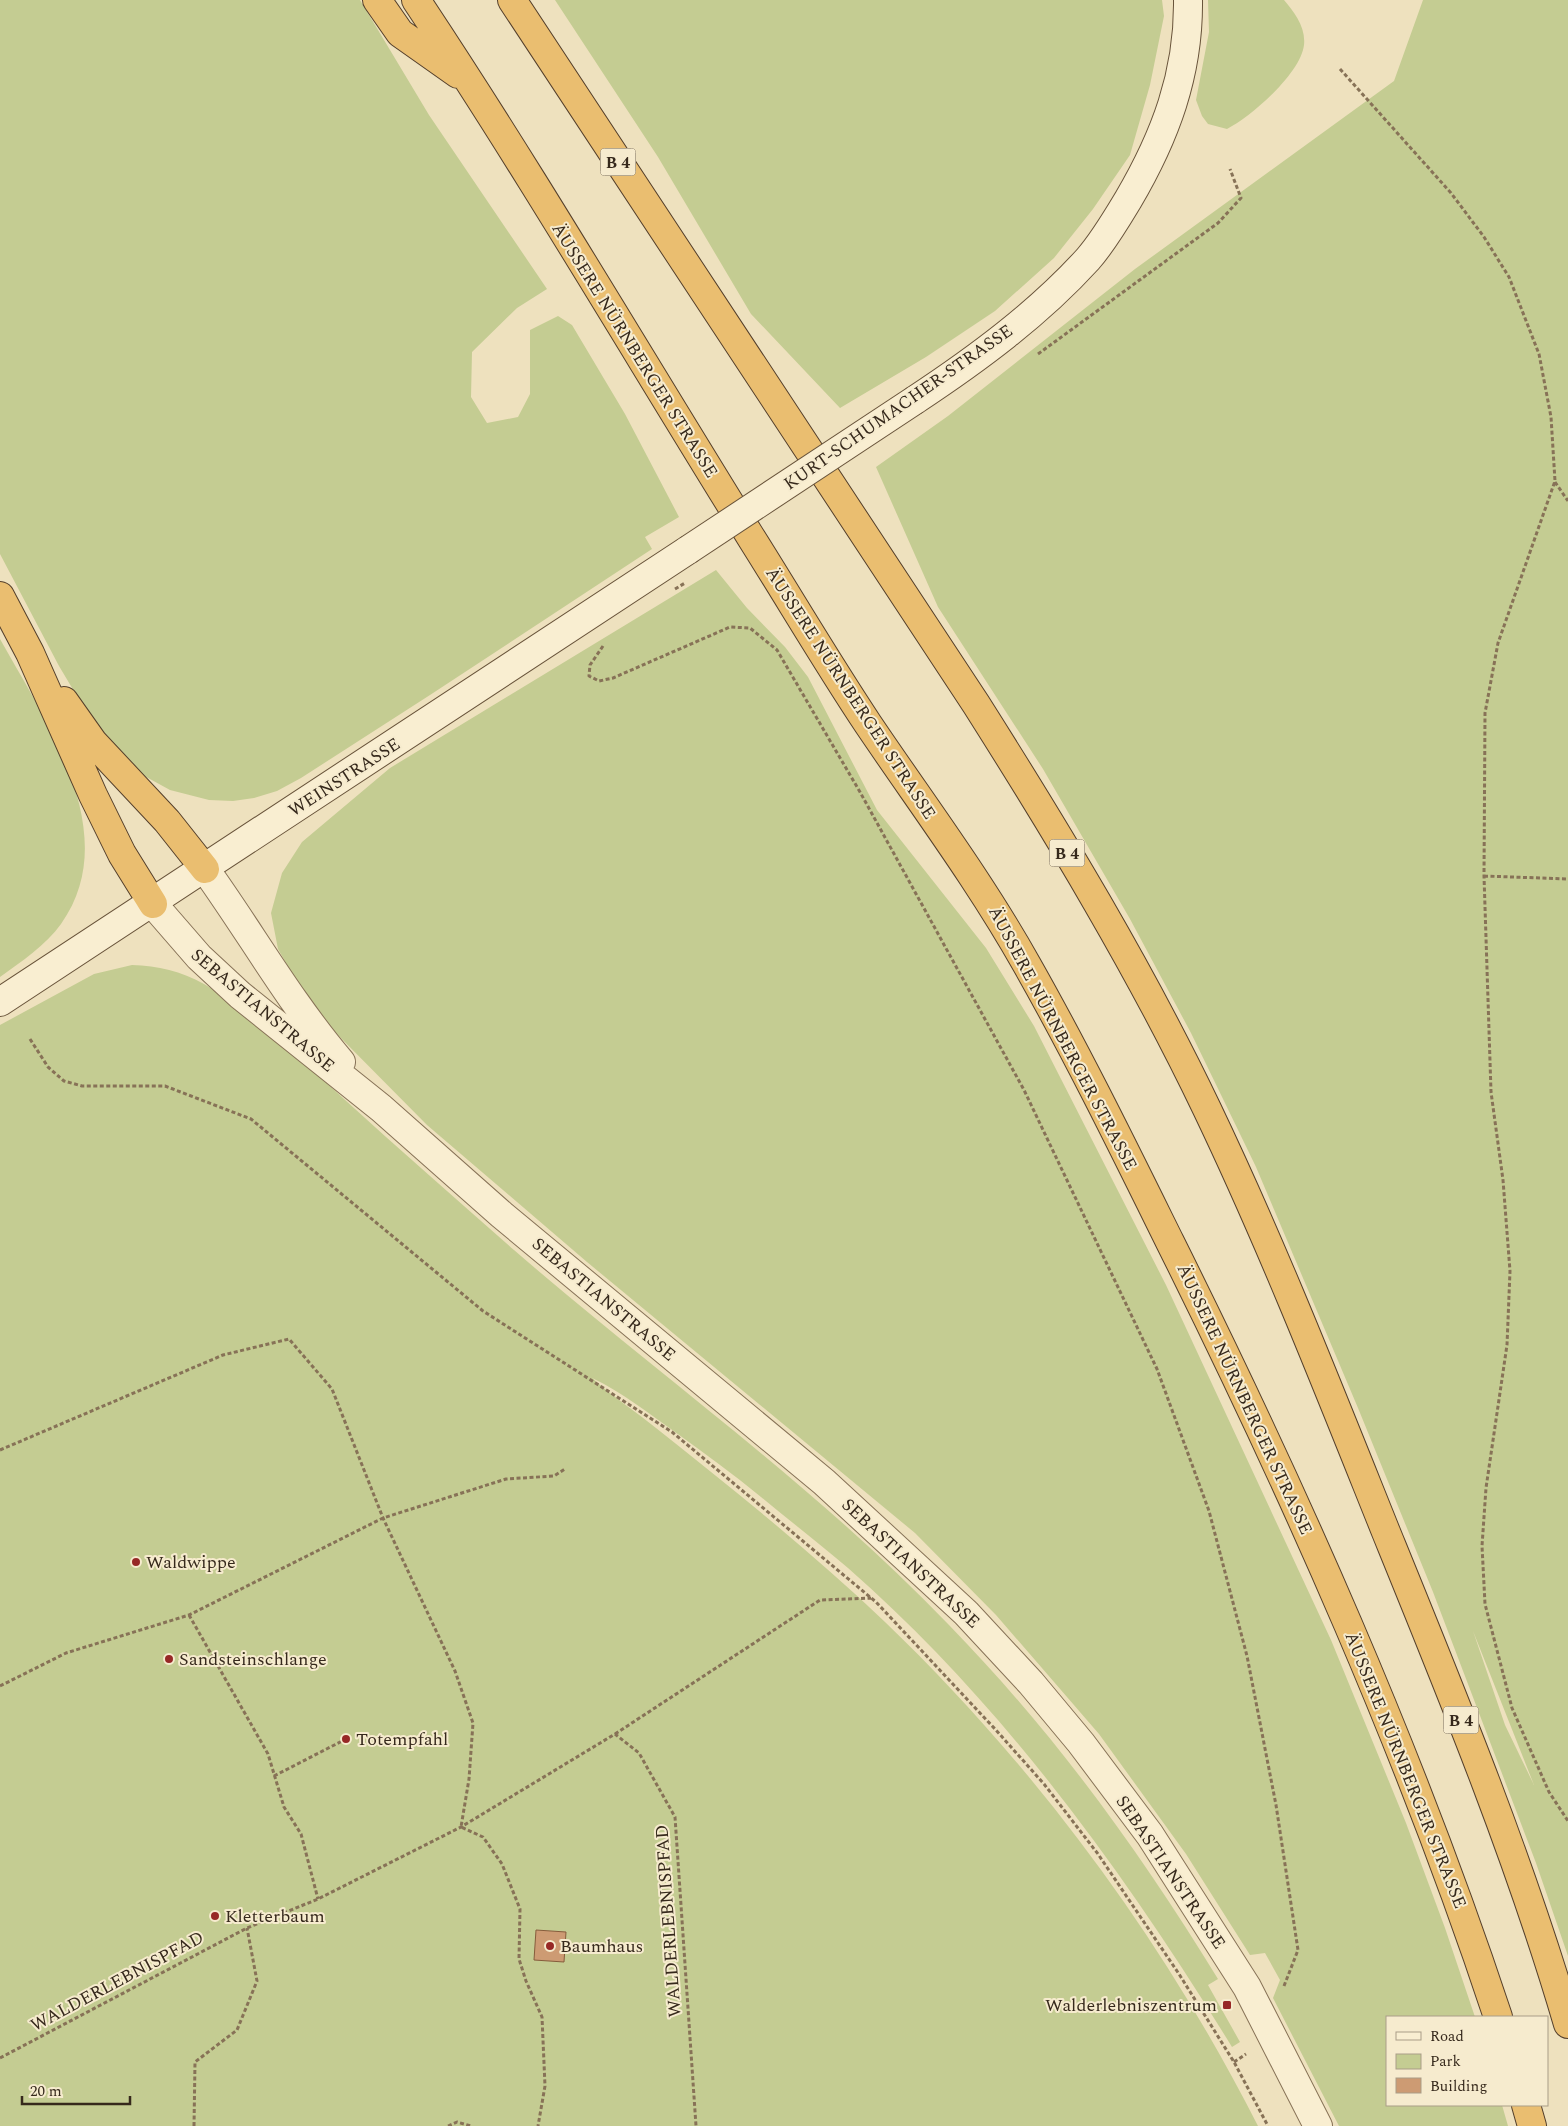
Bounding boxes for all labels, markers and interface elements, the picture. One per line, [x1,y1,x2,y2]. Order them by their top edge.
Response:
road number: B 4 [600,148,636,176]
street label: ÄUSSERE NÜRNBERGER STRASSE [545,217,725,483]
street label: KURT-SCHUMACHER-STRASSE [778,318,1018,497]
street label: ÄUSSERE NÜRNBERGER STRASSE [759,562,943,825]
street label: WEINSTRASSE [283,731,406,824]
road number: B 4 [1050,840,1084,866]
street label: ÄUSSERE NÜRNBERGER STRASSE [981,901,1144,1175]
street label: SEBASTIANSTRASSE [185,942,341,1079]
street label: SEBASTIANSTRASSE [526,1231,682,1368]
street label: ÄUSSERE NÜRNBERGER STRASSE [1170,1259,1319,1539]
street label: SEBASTIANSTRASSE [835,1492,986,1635]
place label: Waldwippe [146,1549,236,1576]
marker: Waldwippe [130,1556,142,1568]
street label: ÄUSSERE NÜRNBERGER STRASSE [1338,1628,1474,1913]
place label: Sandsteinschlange [179,1646,327,1673]
marker: Sandsteinschlange [163,1653,175,1665]
road number: B 4 [1444,1706,1478,1734]
place label: Totempfahl [356,1726,448,1753]
marker: Totempfahl [340,1733,352,1745]
street label: SEBASTIANSTRASSE [1109,1790,1232,1955]
street label: WALDERLEBNISPFAD [648,1824,689,2018]
place label: Kletterbaum [225,1903,325,1930]
marker: Kletterbaum [209,1910,221,1922]
street label: WALDERLEBNISPFAD [26,1924,209,2039]
place label: Baumhaus [560,1933,643,1960]
marker: Baumhaus [544,1940,556,1952]
place label: Walderlebniszentrum [1045,1992,1217,2019]
marker: Walderlebniszentrum [1221,1999,1233,2011]
legend [1386,2016,1548,2106]
text: Road [1430,2025,1464,2048]
text: Park [1430,2050,1461,2073]
scale bar [22,2074,130,2106]
text: Building [1430,2075,1487,2098]
text: 20 m [30,2080,62,2103]

